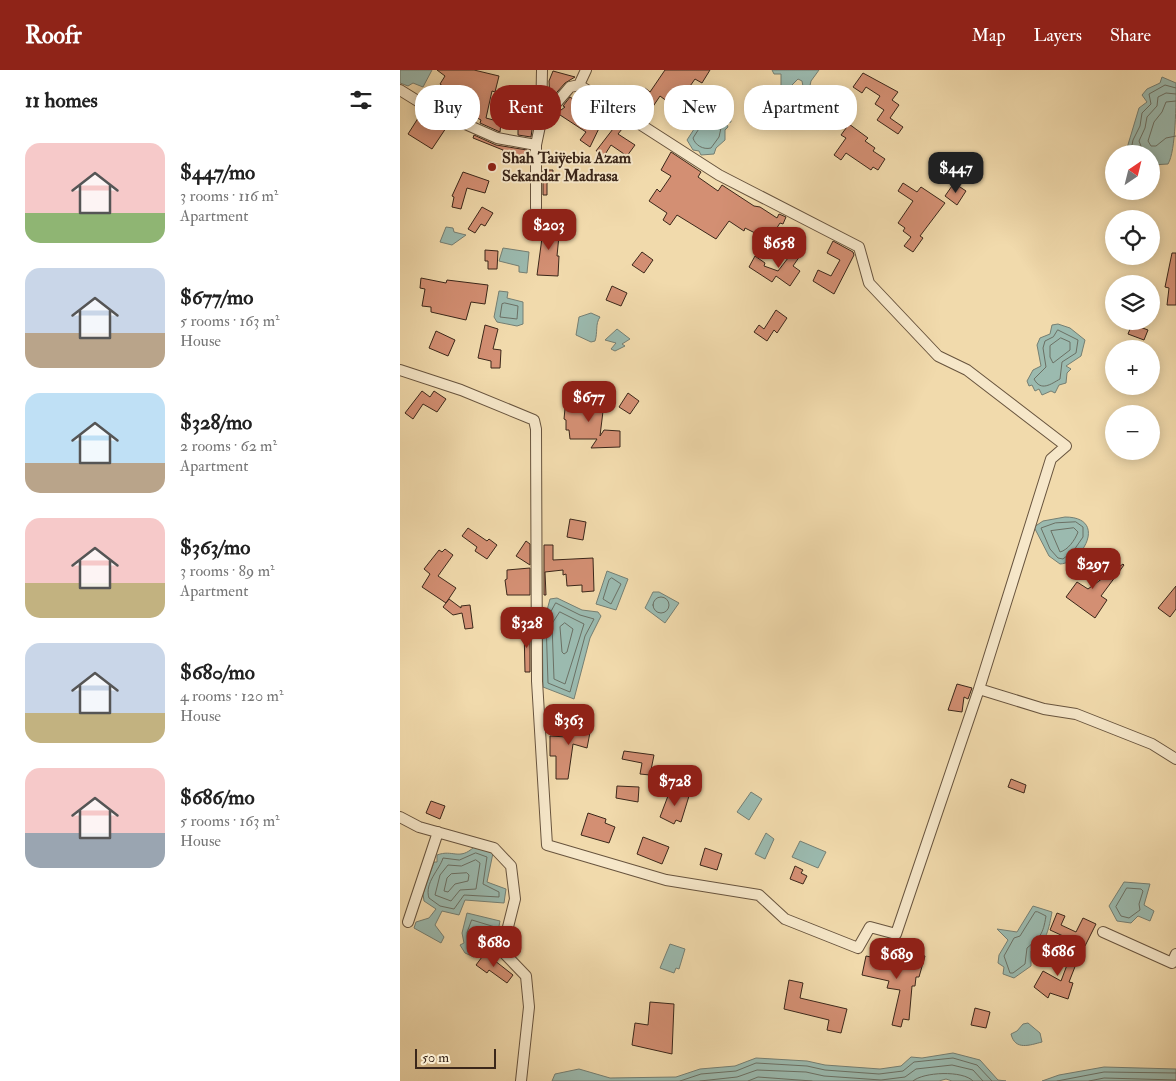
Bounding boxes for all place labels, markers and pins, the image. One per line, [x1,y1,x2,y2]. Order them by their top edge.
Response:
place label: Shah Taiÿebia Azam Sekandar Madrasa [502,148,632,186]
pin: $447 [926,152,986,194]
marker: Shah Taiÿebia Azam Sekandar Madrasa [486,161,498,173]
pin: $203 [519,208,579,251]
pin: $658 [749,226,809,269]
pin: $677 [559,380,619,423]
pin: $297 [1063,548,1123,590]
pin: $328 [497,606,557,649]
pin: $363 [539,704,599,746]
pin: $728 [645,764,705,807]
pin: $680 [464,926,524,968]
pin: $686 [1028,934,1088,977]
pin: $689 [867,938,927,980]

